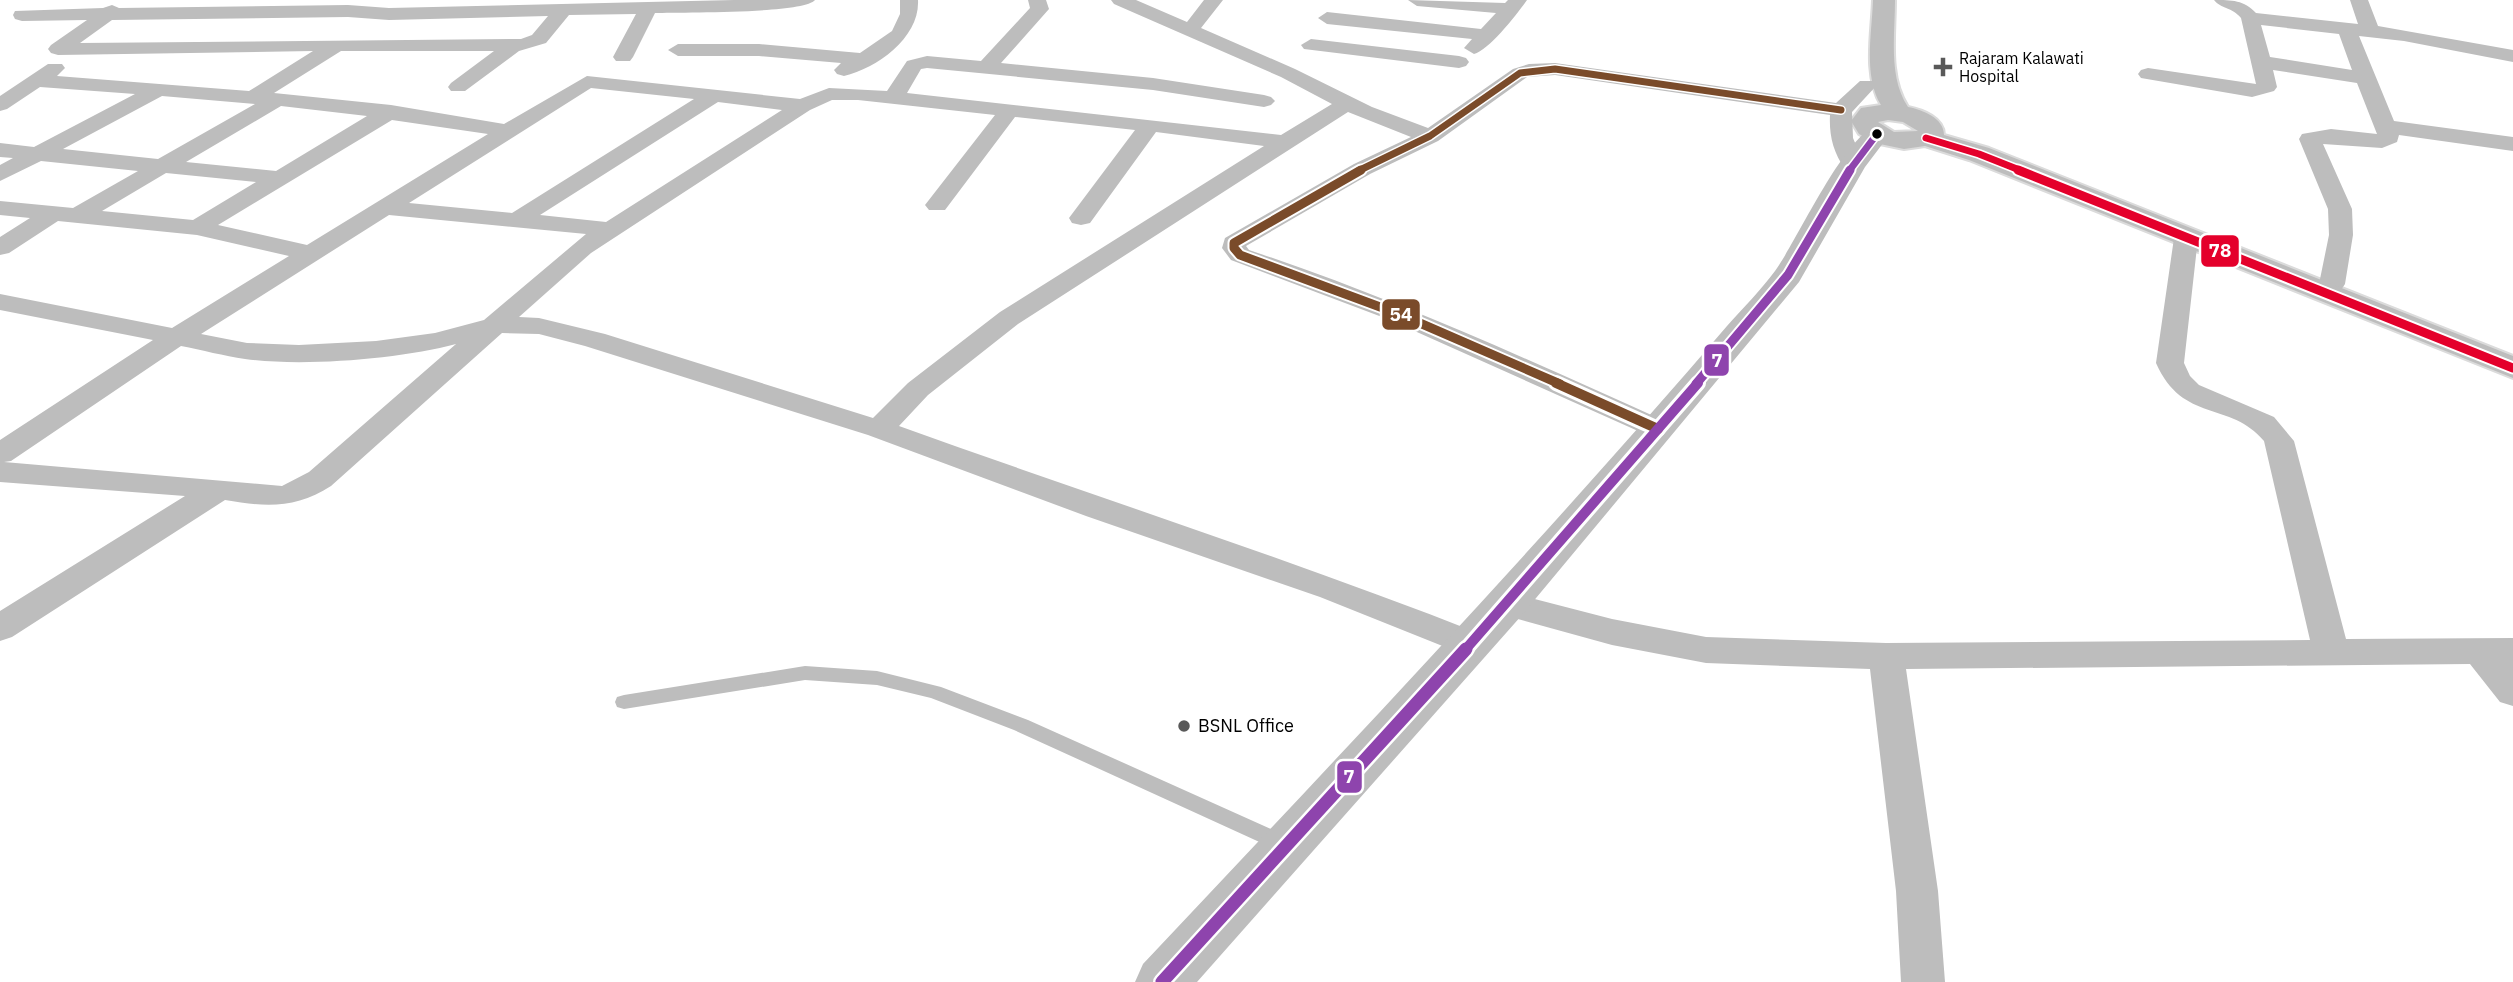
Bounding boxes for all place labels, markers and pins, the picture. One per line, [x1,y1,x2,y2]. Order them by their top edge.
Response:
place label: Rajaram Kalawati Hospital [1959,48,2084,86]
marker: Rajaram Kalawati Hospital [1933,57,1953,77]
unlabelled marker [1870,127,1884,141]
place label: BSNL Office [1198,714,1294,737]
marker: BSNL Office [1176,718,1192,734]

